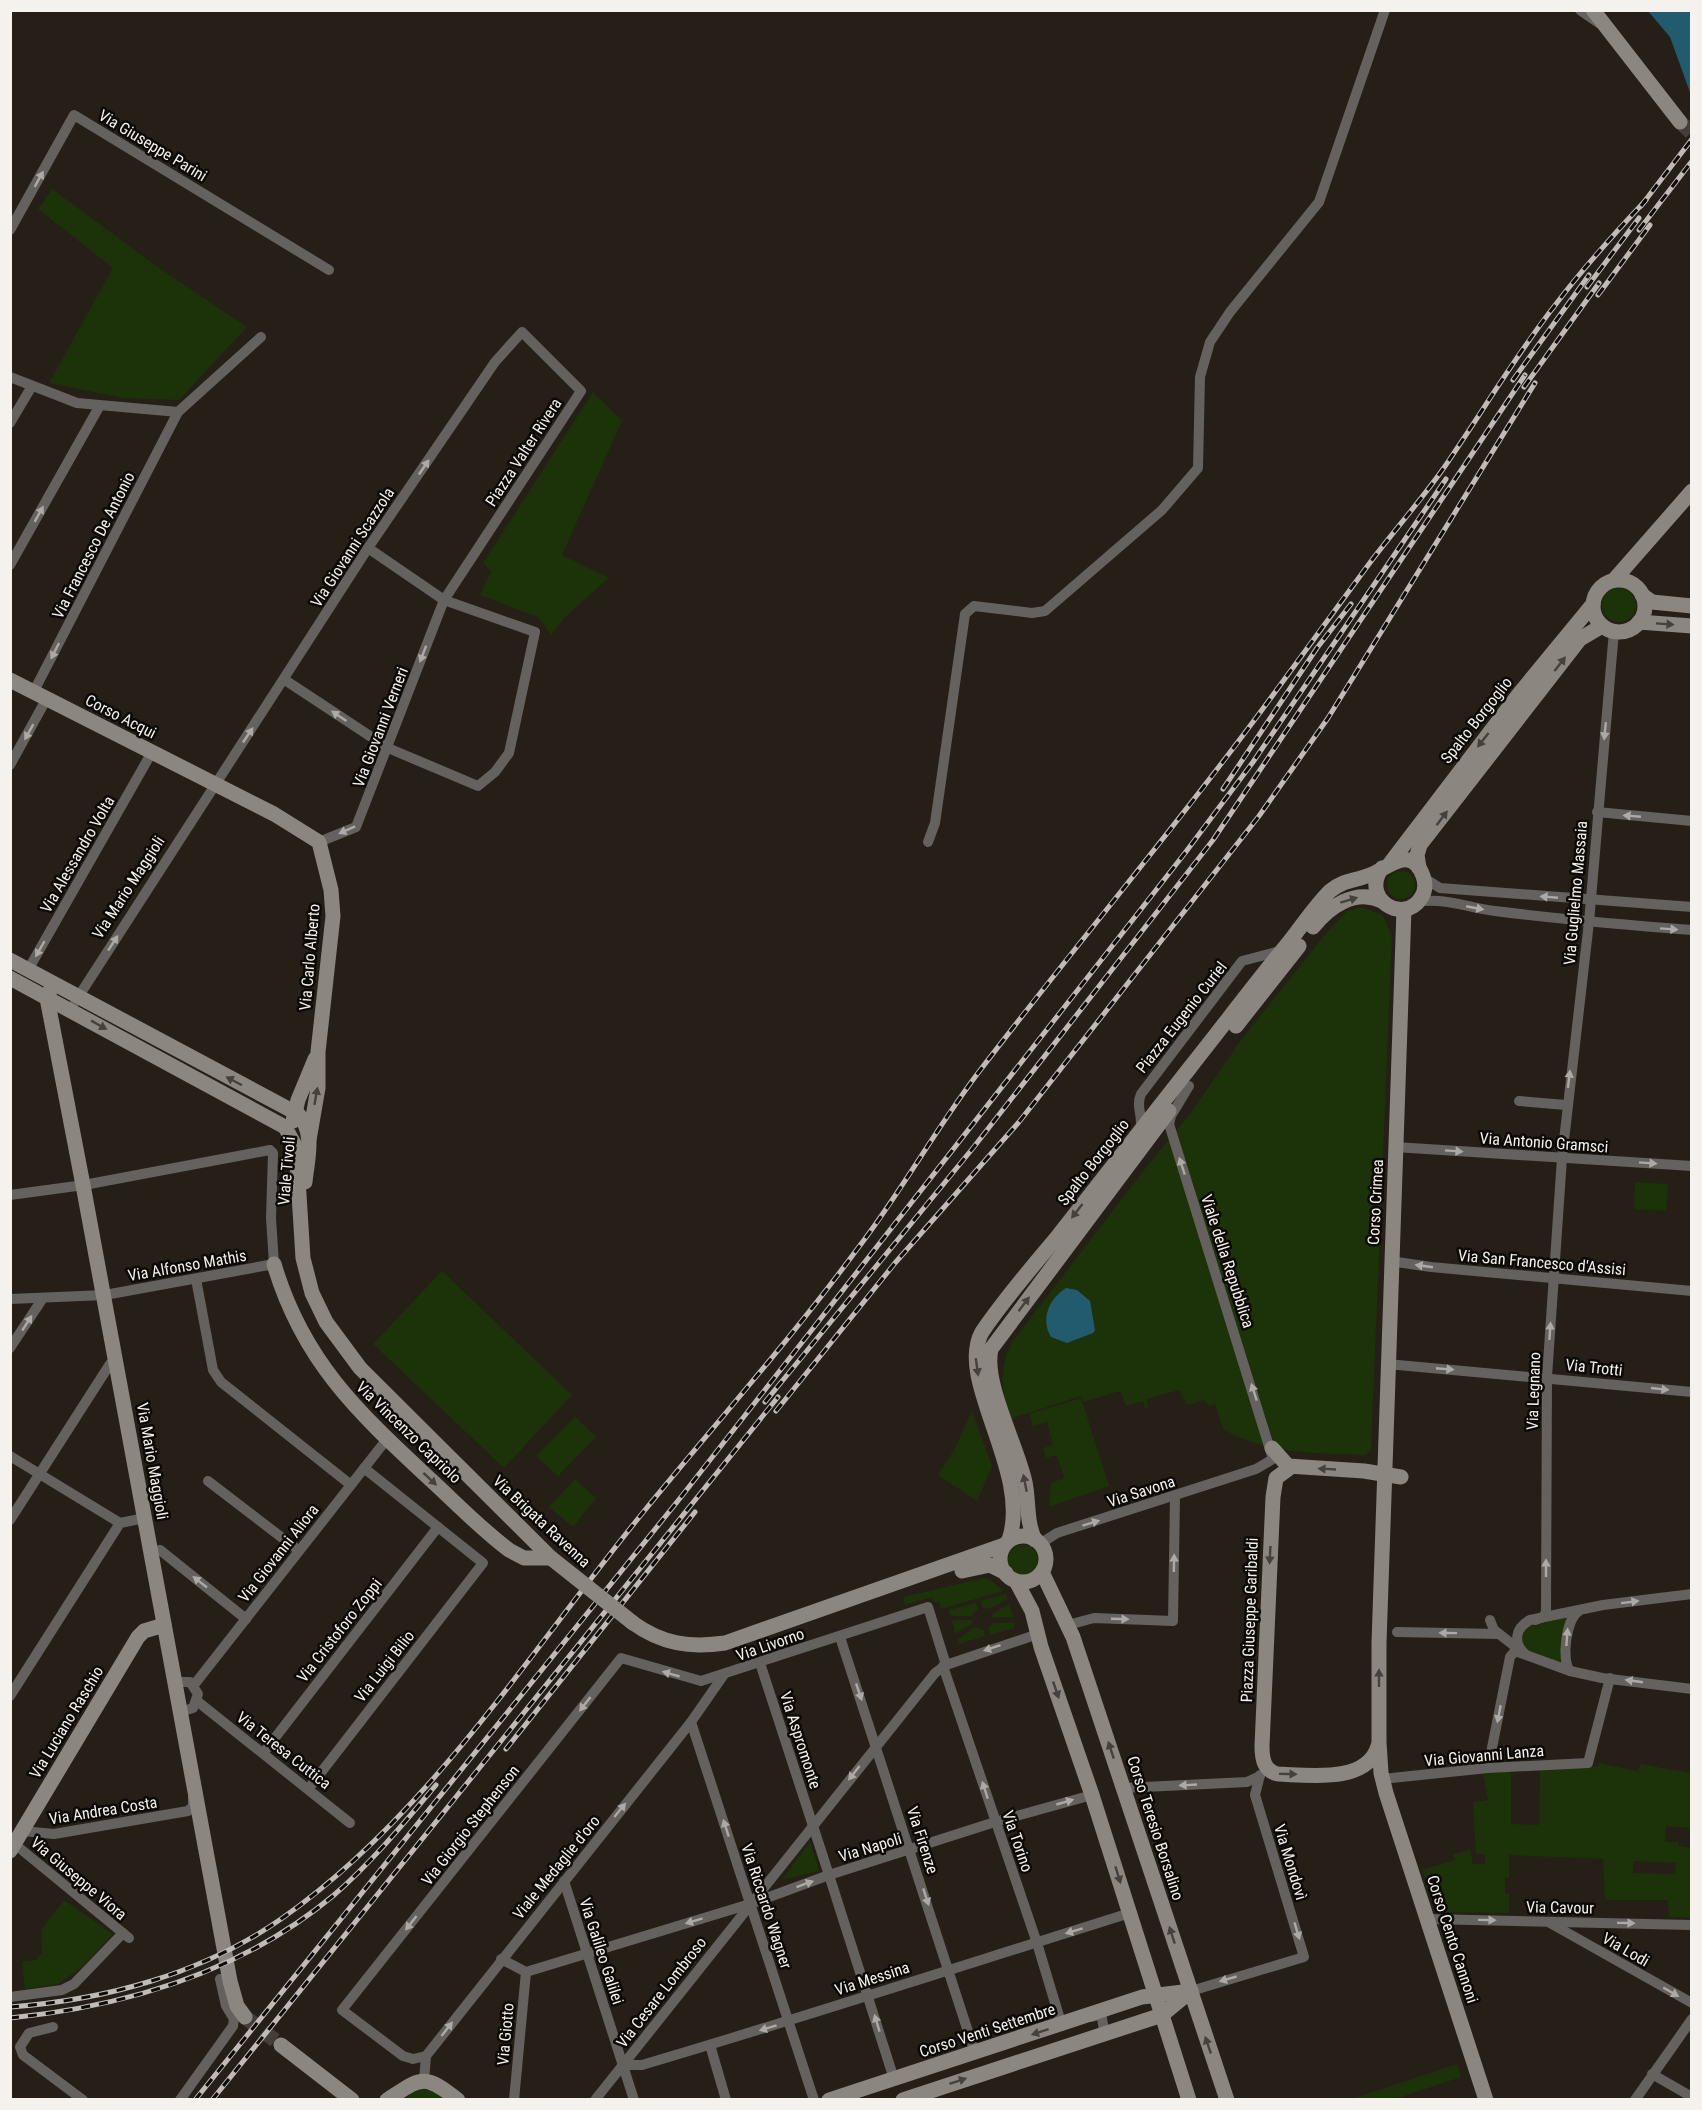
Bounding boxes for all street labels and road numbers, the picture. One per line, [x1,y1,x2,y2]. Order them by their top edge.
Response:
street label: Via Giuseppe Parini [95,106,210,185]
street label: Piazza Valter Rivera [481,395,565,510]
street label: Via Francesco De Antonio [48,469,139,622]
street label: Via Giovanni Scazzola [307,484,398,611]
street label: Via Giovanni Verneri [349,664,412,790]
street label: Spalto Borgoglio [1437,673,1516,767]
street label: Corso Acqui [82,690,159,742]
street label: Via Alessandro Volta [36,793,119,916]
street label: Via Guglielmo Massaia [1560,820,1591,966]
street label: Via Mario Maggioli [88,832,169,942]
street label: Via Carlo Alberto [295,903,324,1011]
street label: Piazza Eugenio Curiel [1132,958,1231,1077]
street label: Spalto Borgoglio [1054,1115,1133,1209]
street label: Via Antonio Gramsci [1479,1129,1609,1156]
street label: Viale Tivoli [274,1136,299,1206]
street label: Corso Crimea [1364,1159,1387,1245]
street label: Viale della Repubblica [1197,1192,1258,1330]
street label: Via Alfonso Mathis [126,1246,248,1285]
street label: Via San Francesco d'Assisi [1457,1246,1627,1279]
street label: Via Legnano [1523,1352,1544,1430]
street label: Via Trotti [1564,1355,1623,1380]
street label: Via Vincenzo Capriolo [352,1377,465,1487]
street label: Via Mario Maggioli [133,1401,172,1521]
street label: Via Brigata Ravenna [489,1471,594,1571]
street label: Via Savona [1105,1472,1177,1511]
street label: Via Giovanni Aliora [234,1501,323,1606]
street label: Piazza Giuseppe Garibaldi [1237,1537,1262,1703]
street label: Via Cristoforo Zoppi [293,1575,386,1686]
street label: Via Livorno [734,1624,807,1665]
street label: Via Luigi Bilio [351,1627,418,1706]
street label: Via Luciano Raschio [25,1663,107,1782]
street label: Via Aspromonte [776,1689,825,1791]
street label: Via Teresa Cuttica [233,1708,335,1793]
street label: Via Giovanni Lanza [1423,1741,1545,1770]
street label: Corso Teresio Borsalino [1123,1754,1188,1903]
street label: Via Giorgio Stephenson [417,1761,523,1889]
street label: Via Andrea Costa [48,1793,159,1828]
street label: Via Firenze [903,1804,942,1876]
street label: Via Torino [998,1808,1037,1874]
street label: Viale Medaglie d'oro [509,1812,604,1923]
street label: Via Mondovì [1270,1822,1311,1902]
street label: Via Napoli [836,1829,904,1866]
street label: Via Giuseppe Viora [27,1833,131,1924]
street label: Via Riccardo Wagner [737,1841,796,1971]
street label: Corso Cento Cannoni [1423,1873,1482,2005]
street label: Via Galileo Galilei [575,1896,628,2007]
street label: Via Cavour [1526,1897,1594,1918]
street label: Via Lodi [1599,1928,1653,1970]
street label: Via Cesare Lombroso [612,1933,710,2051]
street label: Via Messina [832,1958,912,1999]
street label: Corso Venti Settembre [917,2000,1058,2061]
street label: Via Giotto [493,2002,518,2066]

